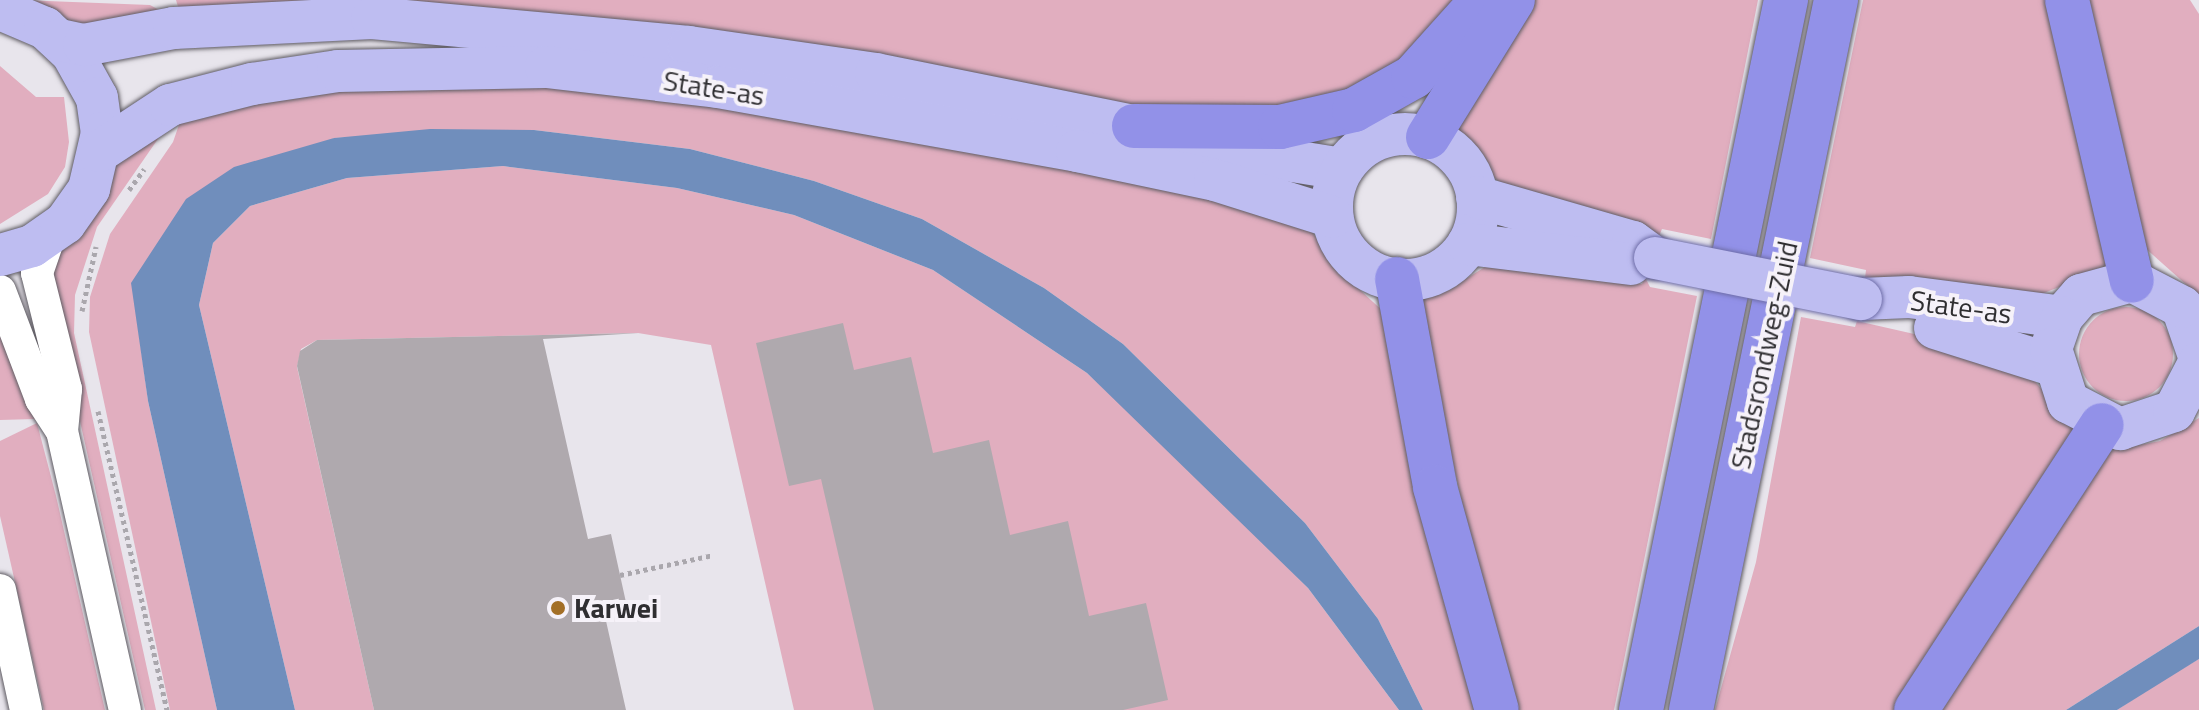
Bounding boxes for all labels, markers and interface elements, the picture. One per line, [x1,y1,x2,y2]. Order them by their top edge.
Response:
street label: State-as [661,63,767,113]
street label: Stadsrondweg-Zuid [1723,238,1805,472]
street label: State-as [1908,283,2014,331]
place label: Karwei [574,591,658,625]
marker: Karwei [549,599,567,617]

